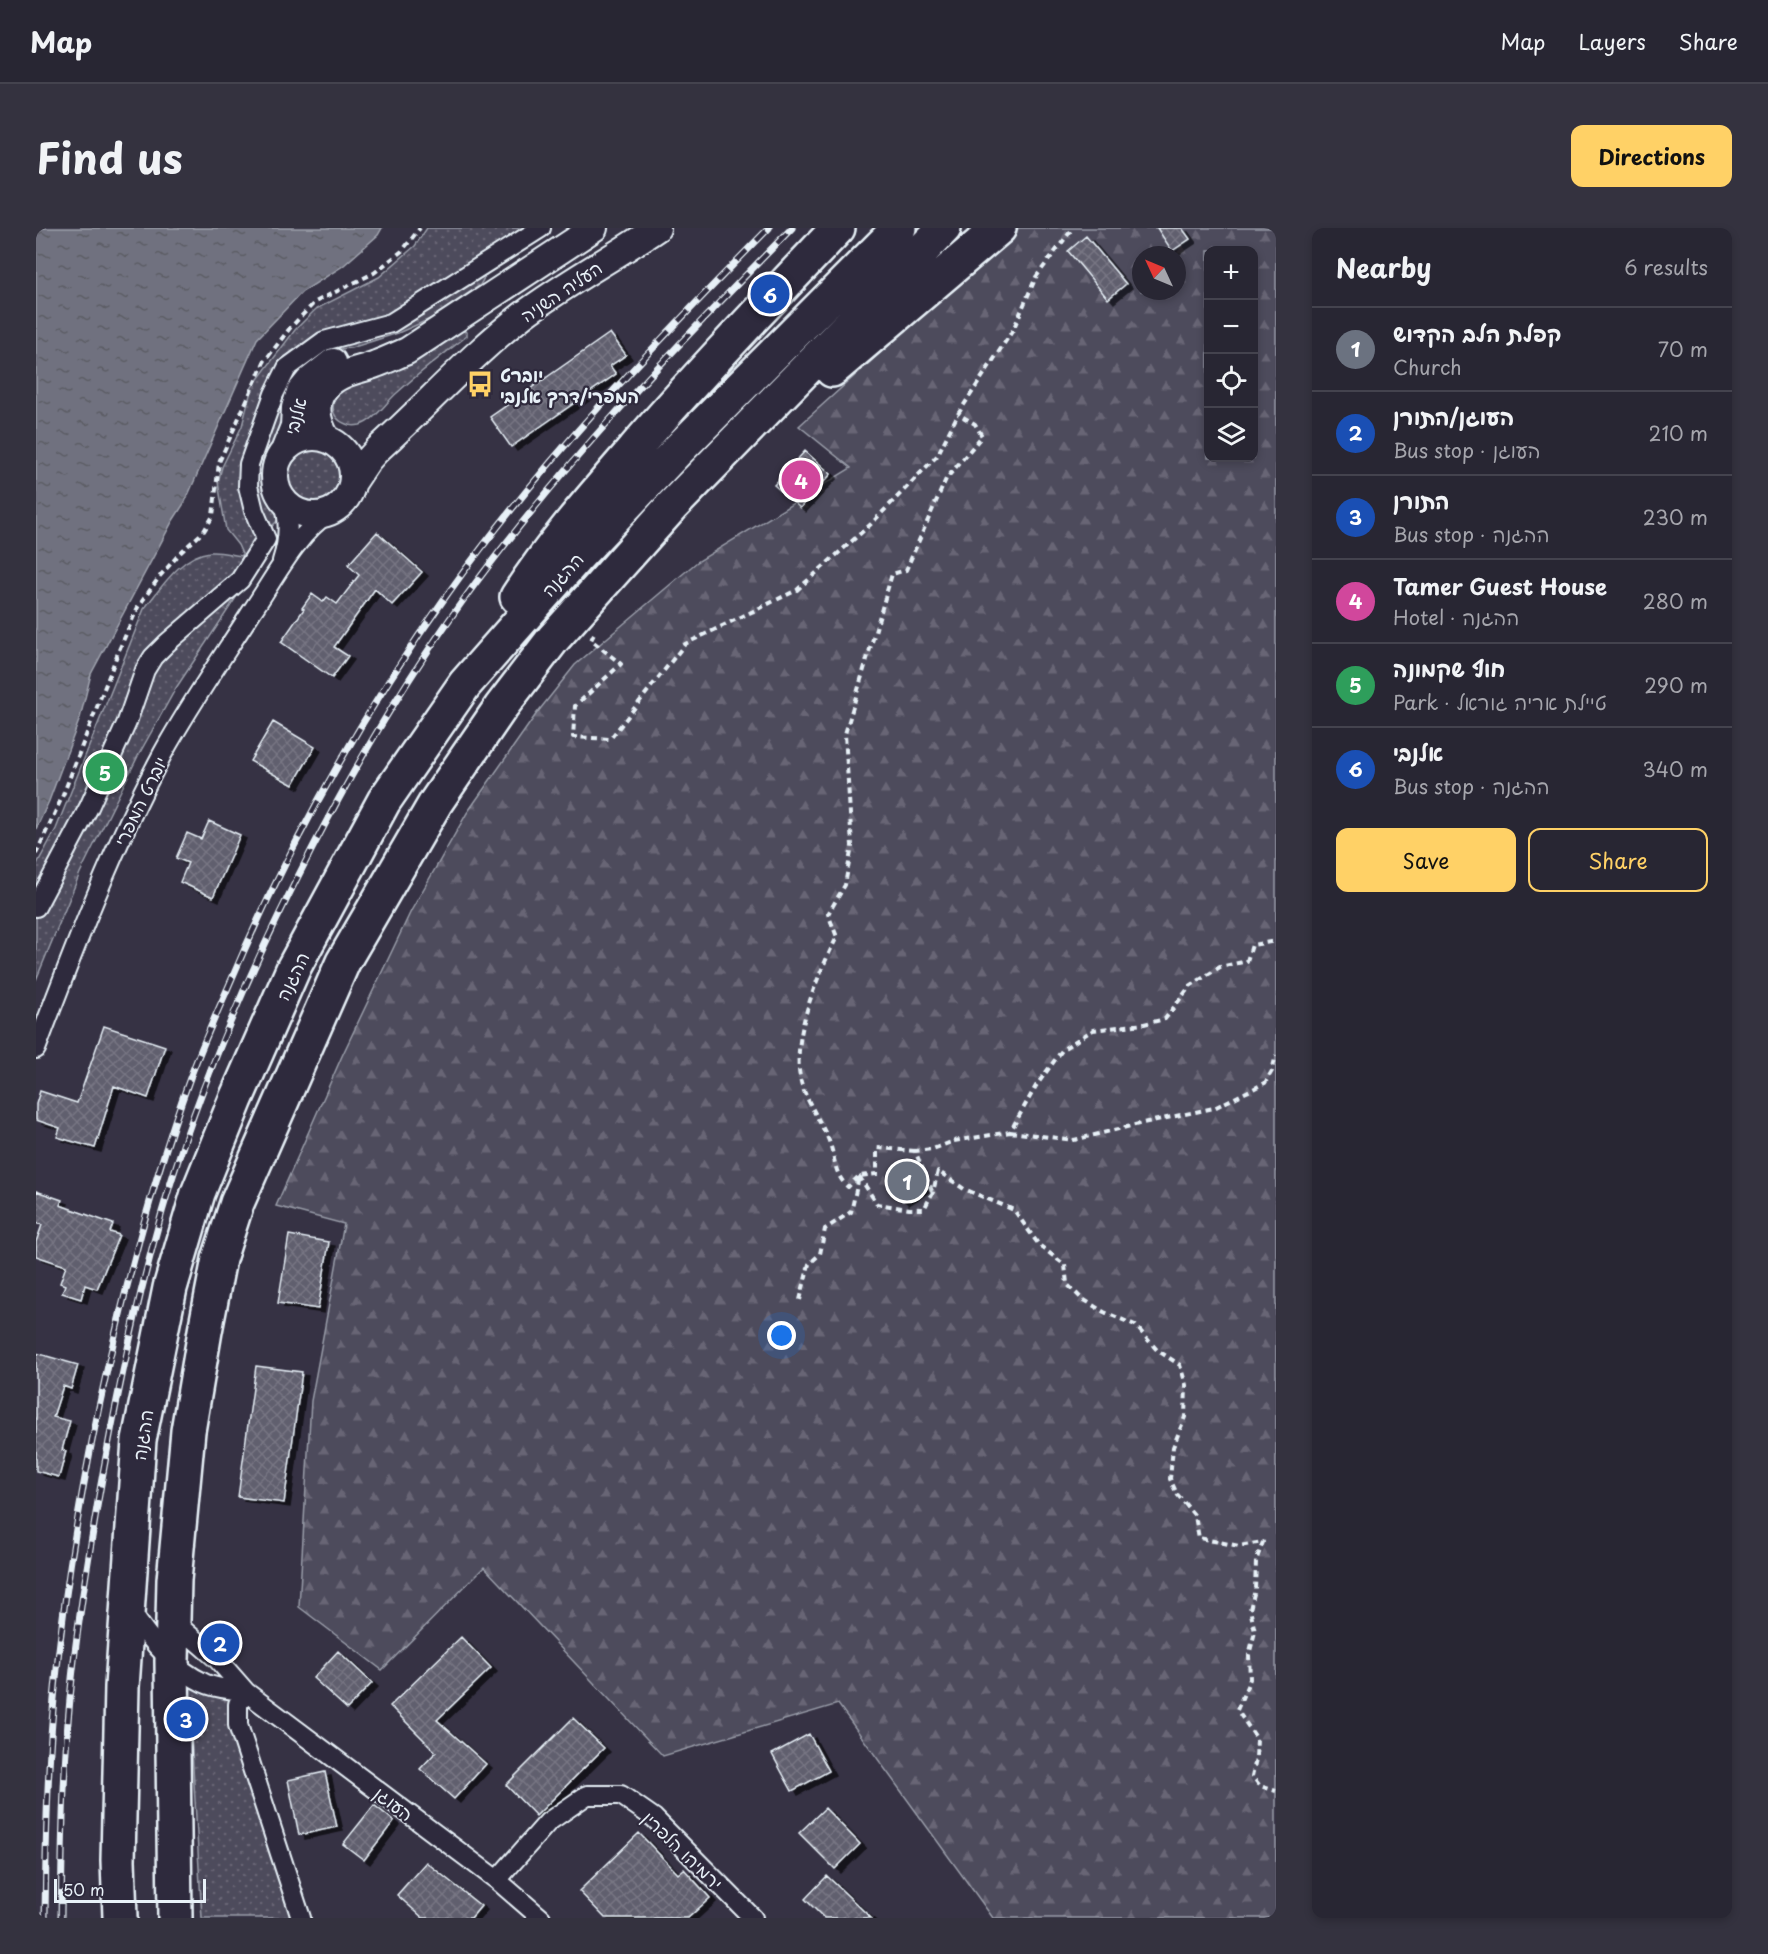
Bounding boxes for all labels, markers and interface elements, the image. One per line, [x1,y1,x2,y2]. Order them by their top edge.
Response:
text: Map [30,20,92,63]
text: Map [1501,25,1545,57]
text: Layers [1578,25,1646,57]
text: Share [1679,25,1738,57]
text: Find us [36,125,183,188]
button: Directions [1571,125,1732,187]
north arrow [1132,246,1186,300]
map controls [1204,246,1258,462]
button: + [1204,246,1258,300]
text: Nearby [1336,248,1431,287]
text: 6 results [1624,252,1708,282]
street label: העליה השניה [515,254,607,328]
pin: 6 [750,272,790,316]
button: − [1204,300,1258,354]
text: קפלת הלב הקדוש [1393,316,1561,349]
text: 1 [1351,334,1360,364]
text: 70 m [1658,334,1708,364]
text: Church [1393,352,1462,382]
button: locate [1204,354,1258,408]
place label: יוברט המפרי/דרך אלנבי [500,361,639,409]
bus stop icon: יוברט המפרי/דרך אלנבי [465,369,495,399]
street label: אלנבי [277,394,313,438]
text: העוגן/התורן [1393,399,1514,432]
button: layers [1204,408,1258,462]
text: 2 [1348,418,1363,448]
text: 210 m [1649,418,1708,448]
text: Bus stop · העוגן [1393,435,1541,465]
pin: 4 [782,458,820,502]
text: התורן [1393,483,1449,516]
text: 3 [1349,502,1362,532]
text: 230 m [1643,502,1708,532]
text: Bus stop · ההגנה [1393,519,1550,549]
street label: ההגנה [535,546,589,602]
text: Tamer Guest House [1393,569,1607,602]
text: 4 [1349,586,1362,616]
text: 280 m [1643,586,1708,616]
text: Hotel · ההגנה [1393,602,1519,632]
text: חוף שקמונה [1393,651,1505,684]
text: 5 [1349,670,1362,700]
text: 290 m [1644,670,1708,700]
text: Park · טיילת אריה גוראל [1393,687,1607,717]
text: אלנבי [1393,735,1443,768]
pin: 5 [86,750,124,794]
street label: יוברט המפרי [107,752,173,850]
text: 6 [1348,754,1363,784]
text: 340 m [1643,754,1708,784]
text: Bus stop · ההגנה [1393,771,1550,801]
button: Save [1336,828,1516,892]
button: Share [1528,828,1708,892]
street label: ההגנה [269,947,315,1005]
pin: 1 [888,1158,926,1204]
your location [767,1321,796,1350]
street label: ההגנה [125,1407,159,1463]
pin: 2 [200,1620,240,1666]
pin: 3 [166,1696,206,1742]
street label: העוגן [369,1779,419,1827]
street label: ירמיהו הלפרין [637,1805,729,1895]
scale bar [54,1876,206,1904]
text: 50 m [63,1877,104,1901]

